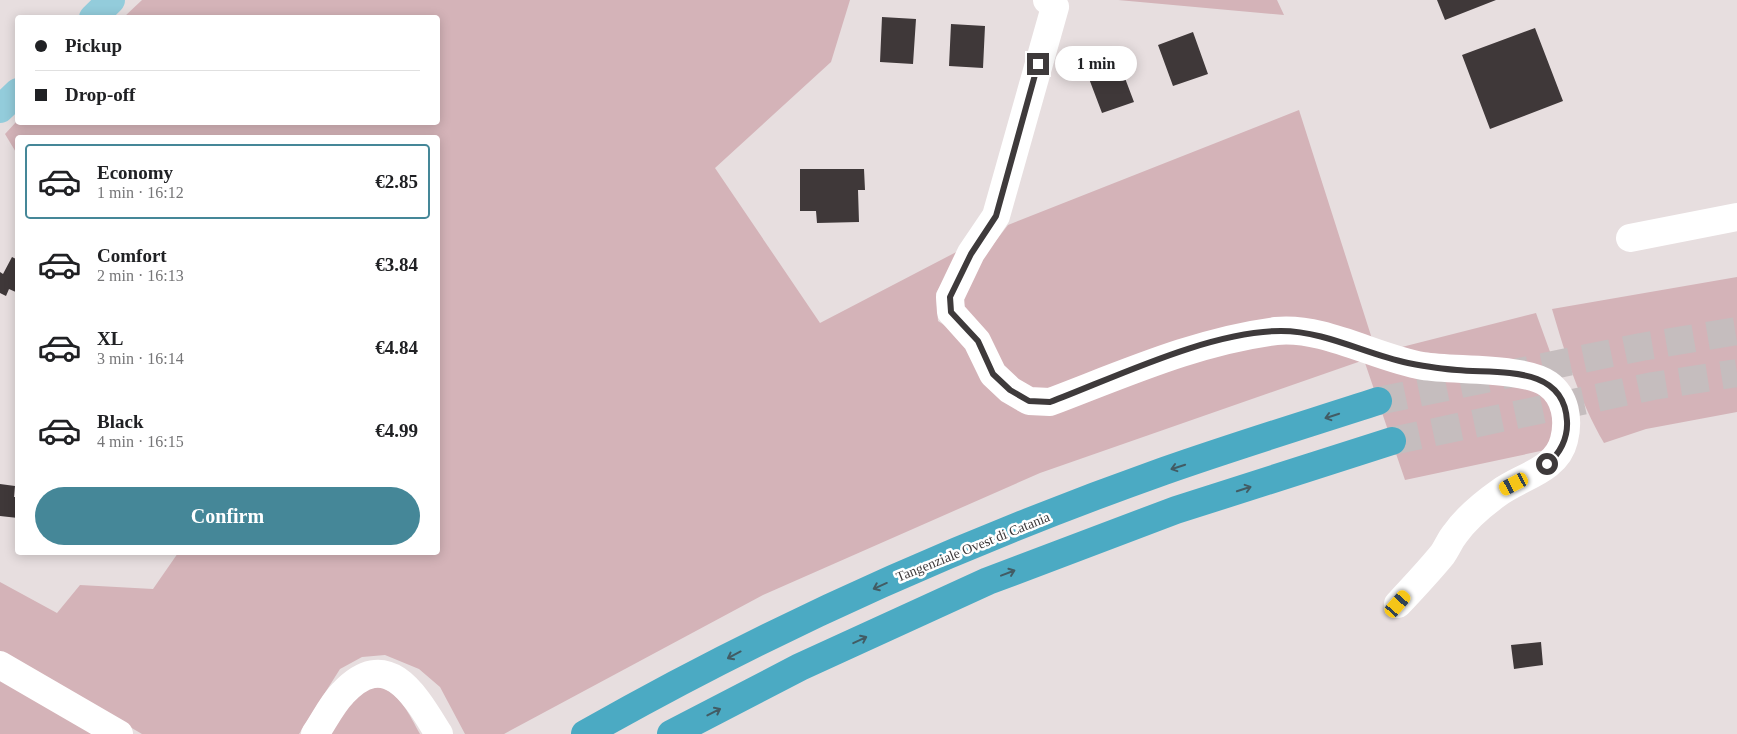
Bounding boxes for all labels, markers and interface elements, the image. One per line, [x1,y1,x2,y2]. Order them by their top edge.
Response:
text: Pickup [65,35,122,56]
callout: 1 min [1056,46,1138,82]
route end [1027,53,1049,75]
text: 1 min [1077,55,1115,72]
text: Drop-off [65,84,135,105]
icon: car [37,159,82,204]
text: Economy [97,162,173,183]
text: €2.85 [375,171,418,192]
text: 1 min · 16:12 [97,184,184,201]
icon: car [37,242,82,287]
text: Comfort [97,245,167,266]
text: €3.84 [375,254,418,275]
text: 2 min · 16:13 [97,267,184,284]
icon: car [37,325,82,370]
text: XL [97,328,123,349]
text: €4.84 [375,337,418,358]
text: 3 min · 16:14 [97,350,184,367]
icon: car [37,408,82,453]
text: Black [97,411,143,432]
one-way arrow [1324,412,1340,422]
text: €4.99 [375,420,418,441]
text: 4 min · 16:15 [97,433,184,450]
route start [1536,453,1558,475]
one-way arrow [1170,463,1186,472]
car [1497,471,1530,497]
one-way arrow [1235,483,1251,493]
button: Confirm [35,487,420,545]
street label: Tangenziale Ovest di Catania [894,509,1053,585]
one-way arrow [1000,568,1016,577]
one-way arrow [873,581,888,591]
car [1382,588,1413,620]
one-way arrow [852,634,867,644]
one-way arrow [726,650,741,660]
one-way arrow [707,707,722,717]

